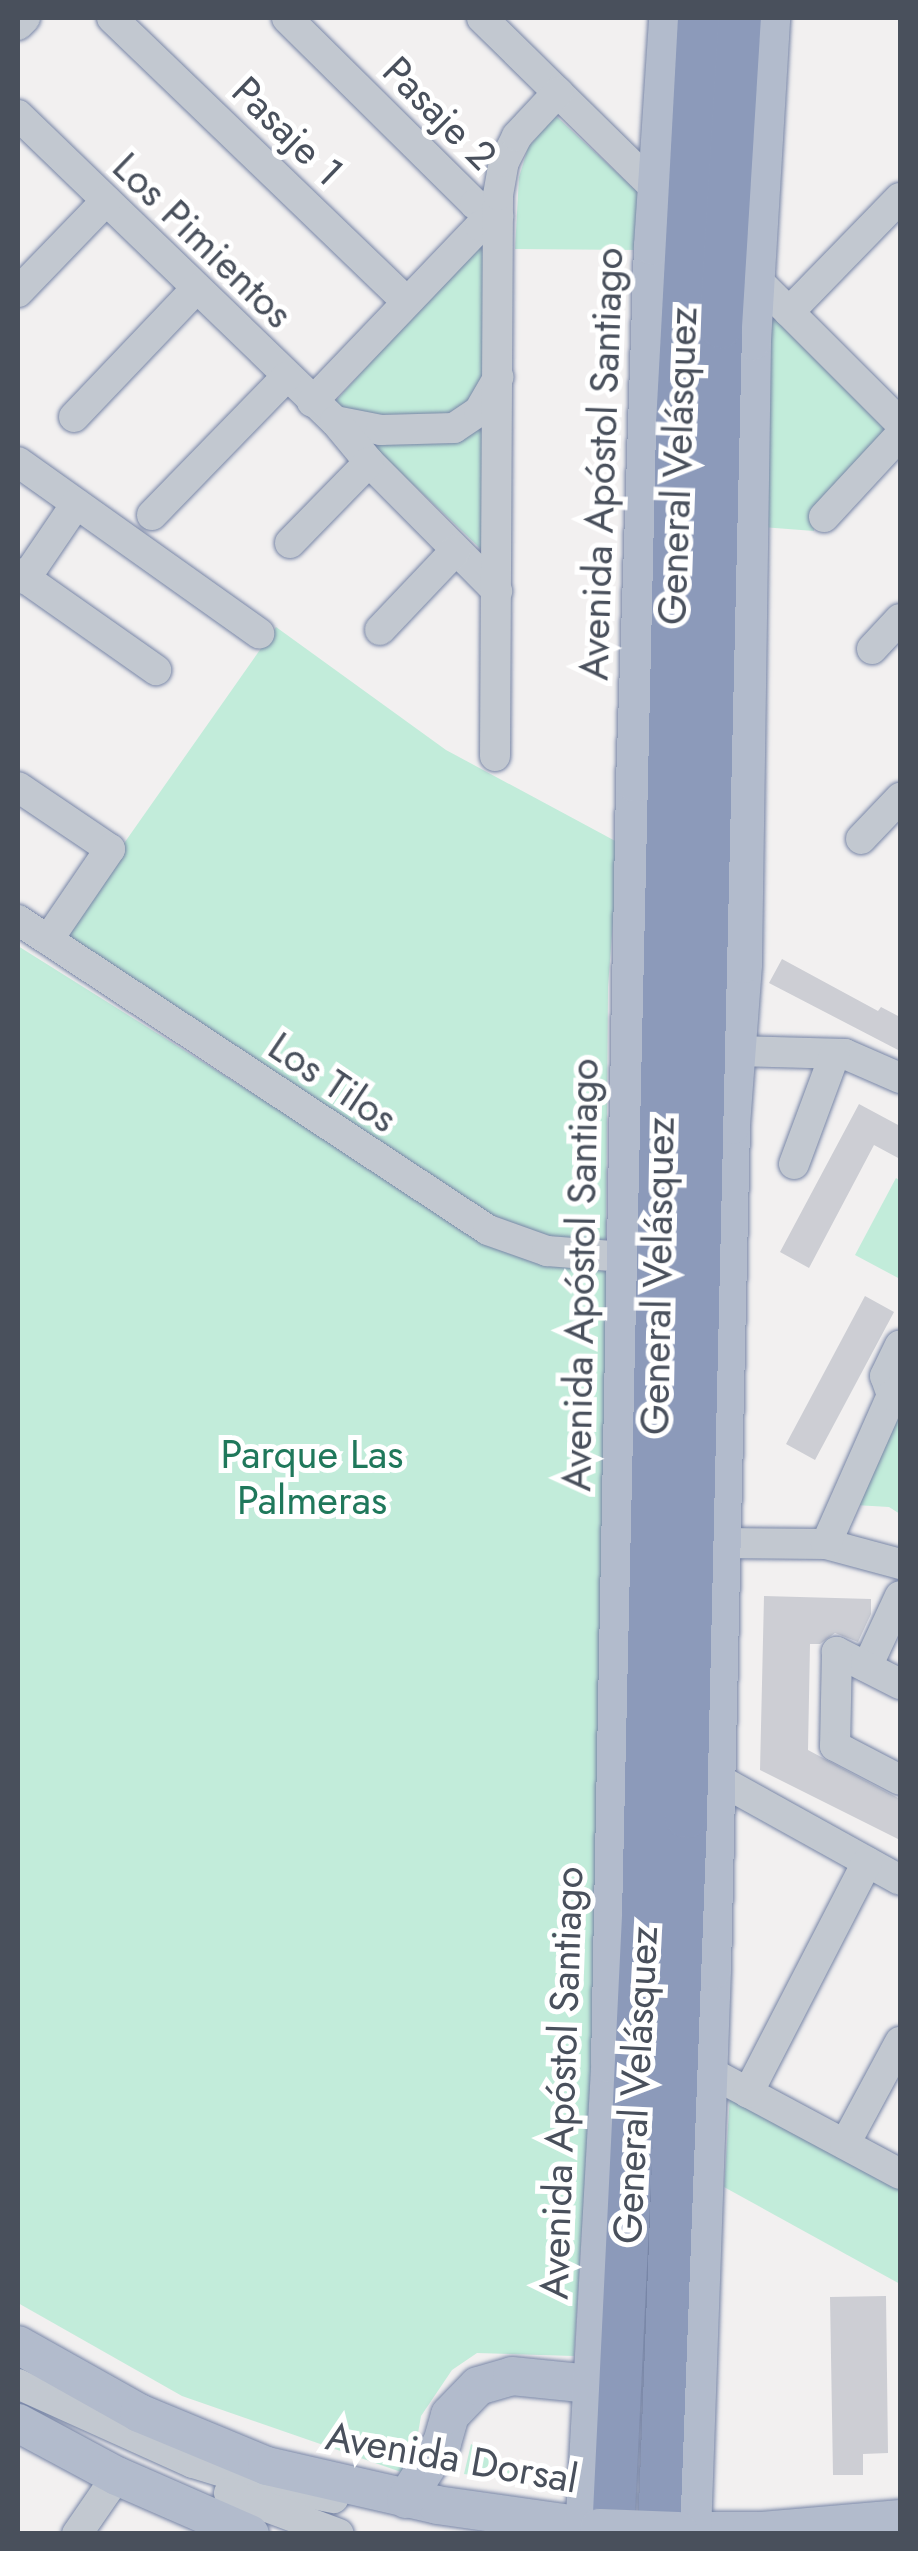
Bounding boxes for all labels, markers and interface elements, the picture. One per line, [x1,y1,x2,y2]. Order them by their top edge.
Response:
street label: Pasaje 2 [373,46,507,180]
street label: Pasaje 1 [222,67,354,195]
street label: Los Pimientos [103,142,303,338]
street label: Avenida Apóstol Santiago [569,247,633,681]
street label: General Velásquez [647,306,707,626]
street label: Los Tilos [260,1022,406,1142]
street label: Avenida Apóstol Santiago [552,1058,608,1492]
street label: General Velásquez [630,1117,684,1435]
park label: Parque Las Palmeras [221,1430,403,1524]
street label: Avenida Apóstol Santiago [529,1866,593,2300]
street label: General Velásquez [603,1925,667,2245]
street label: Avenida Dorsal [322,2411,582,2503]

